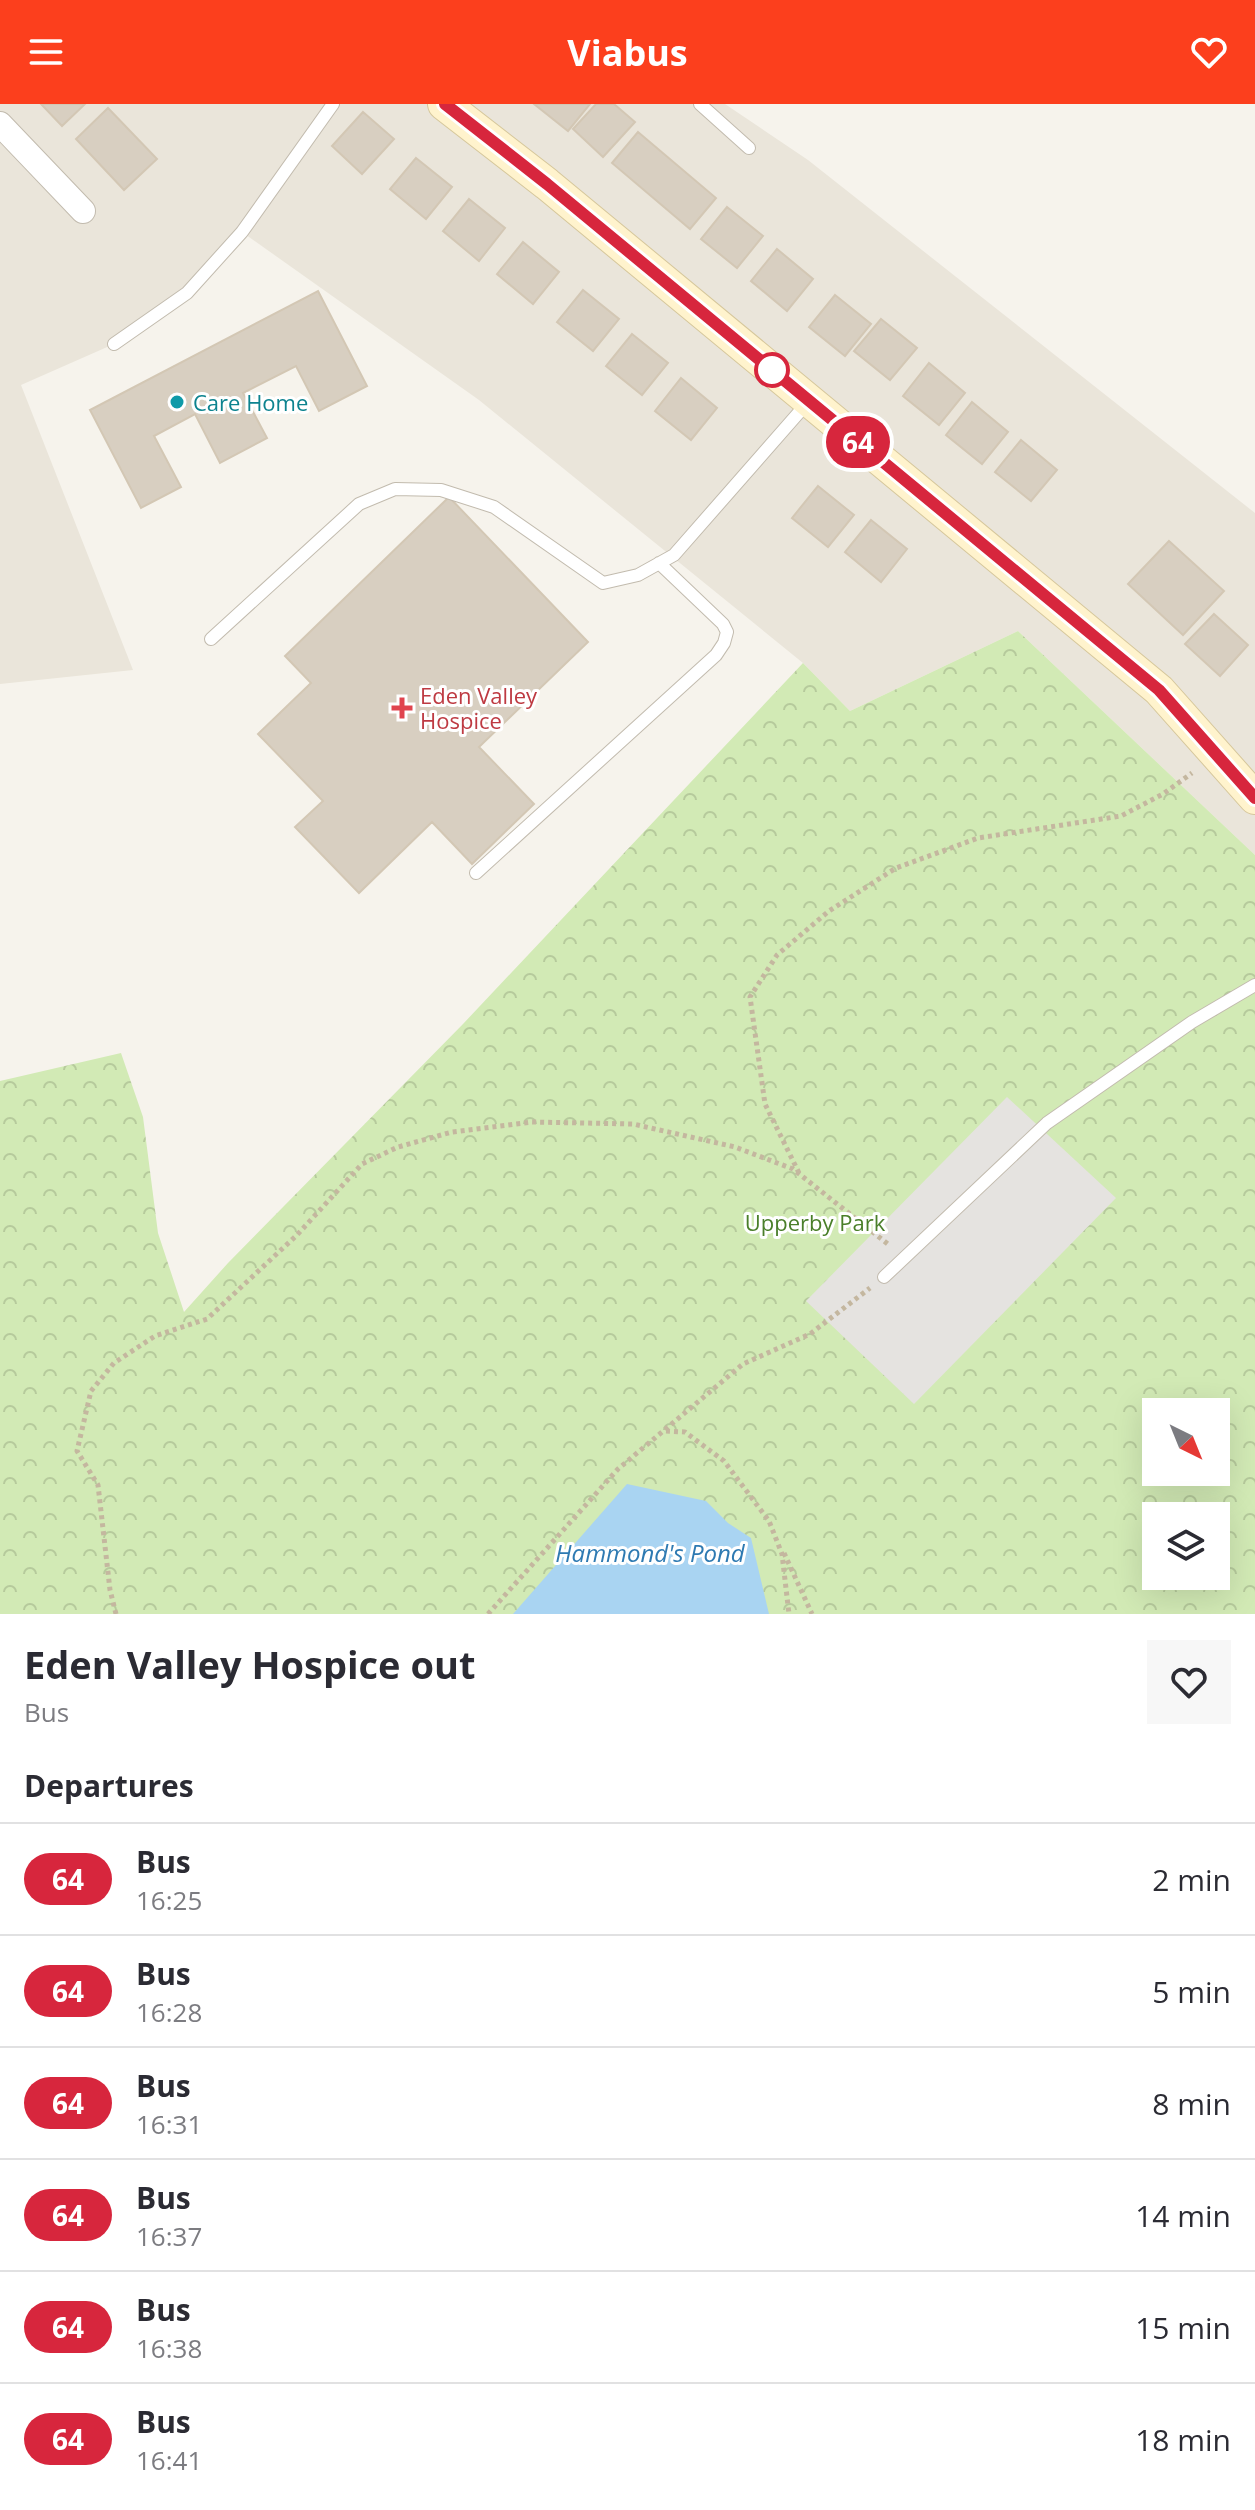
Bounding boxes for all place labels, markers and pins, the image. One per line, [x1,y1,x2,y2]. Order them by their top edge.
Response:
unlabelled marker [755,353,789,387]
place label: Care Home [193,387,308,417]
marker: Care Home [168,393,186,411]
place label: Eden Valley Hospice [420,680,538,735]
marker: Eden Valley Hospice [391,697,413,719]

